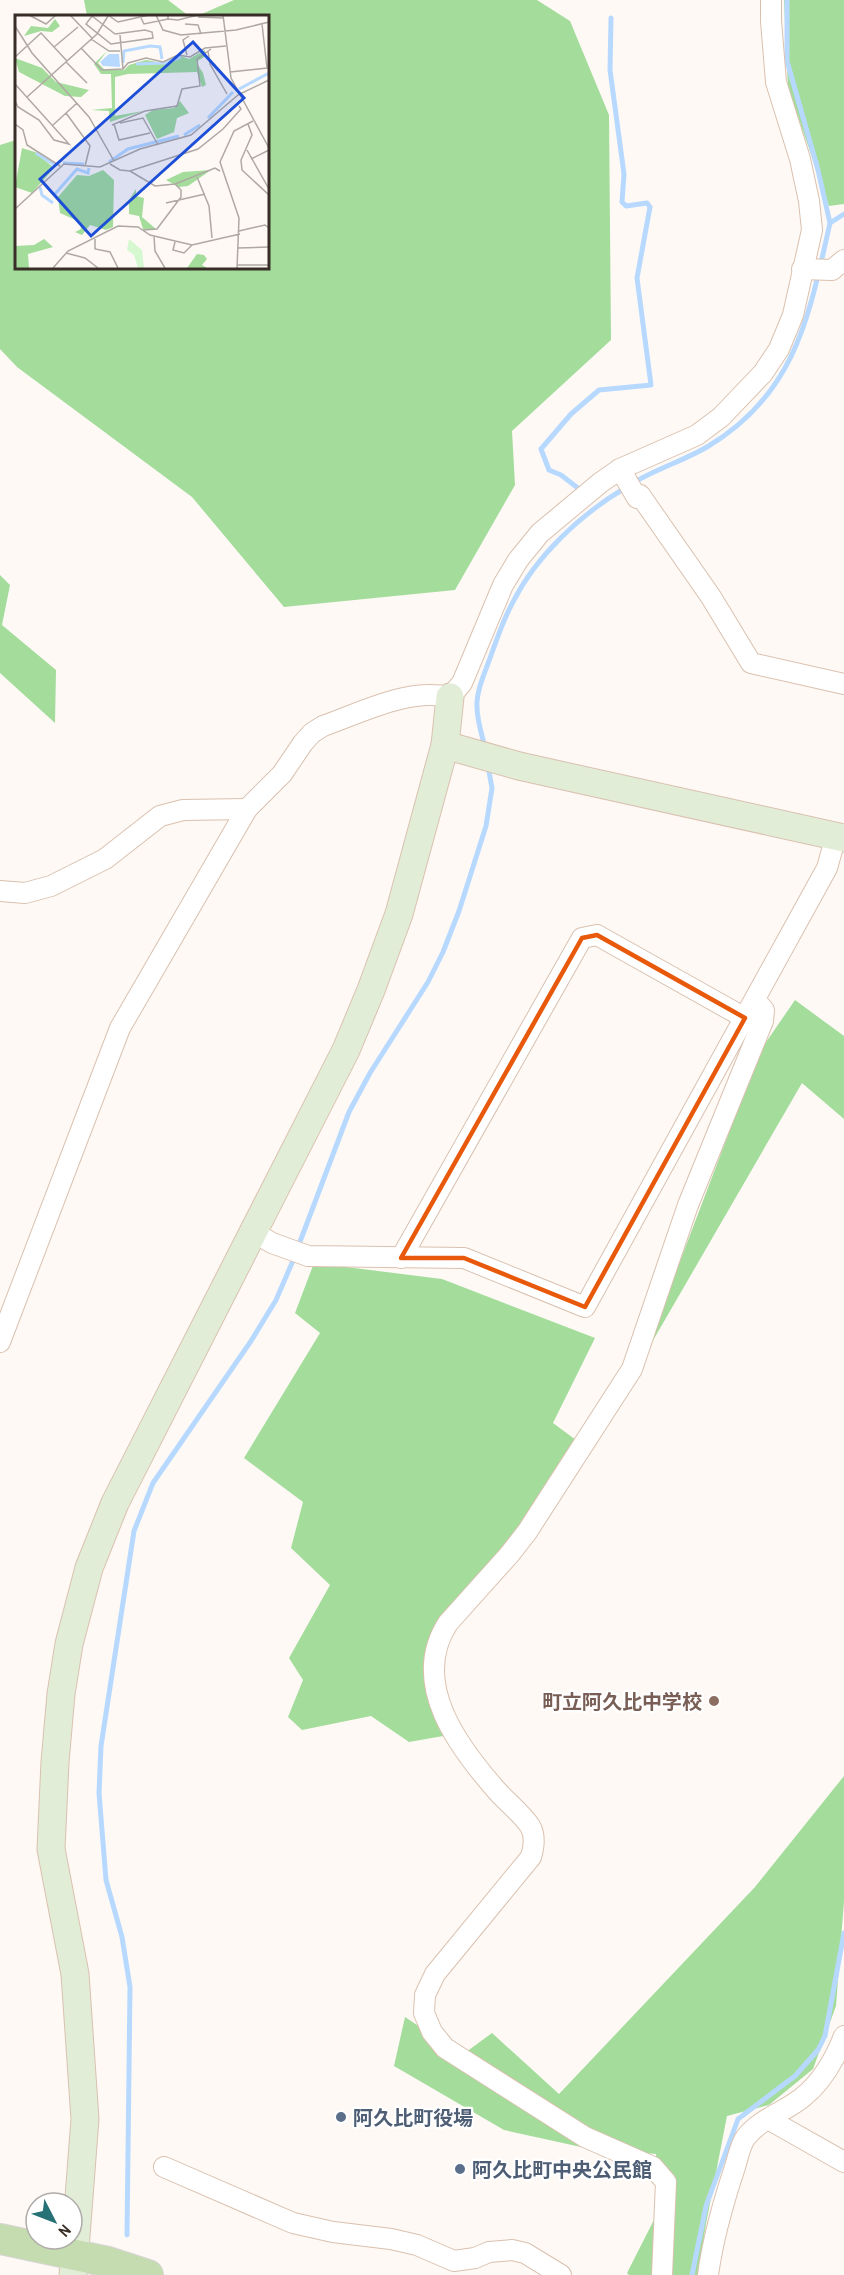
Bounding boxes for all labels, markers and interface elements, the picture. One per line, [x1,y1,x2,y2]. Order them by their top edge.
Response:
inset map [15,15,268,268]
place label: 町立阿久比中学校 [542,1688,702,1715]
marker: 町立阿久比中学校 [707,1694,721,1708]
place label: 阿久比町役場 [353,2104,473,2131]
marker: 阿久比町役場 [334,2110,348,2124]
place label: 阿久比町中央公民館 [472,2156,652,2183]
marker: 阿久比町中央公民館 [453,2162,467,2176]
north arrow [24,2191,84,2251]
text: N [54,2220,76,2242]

